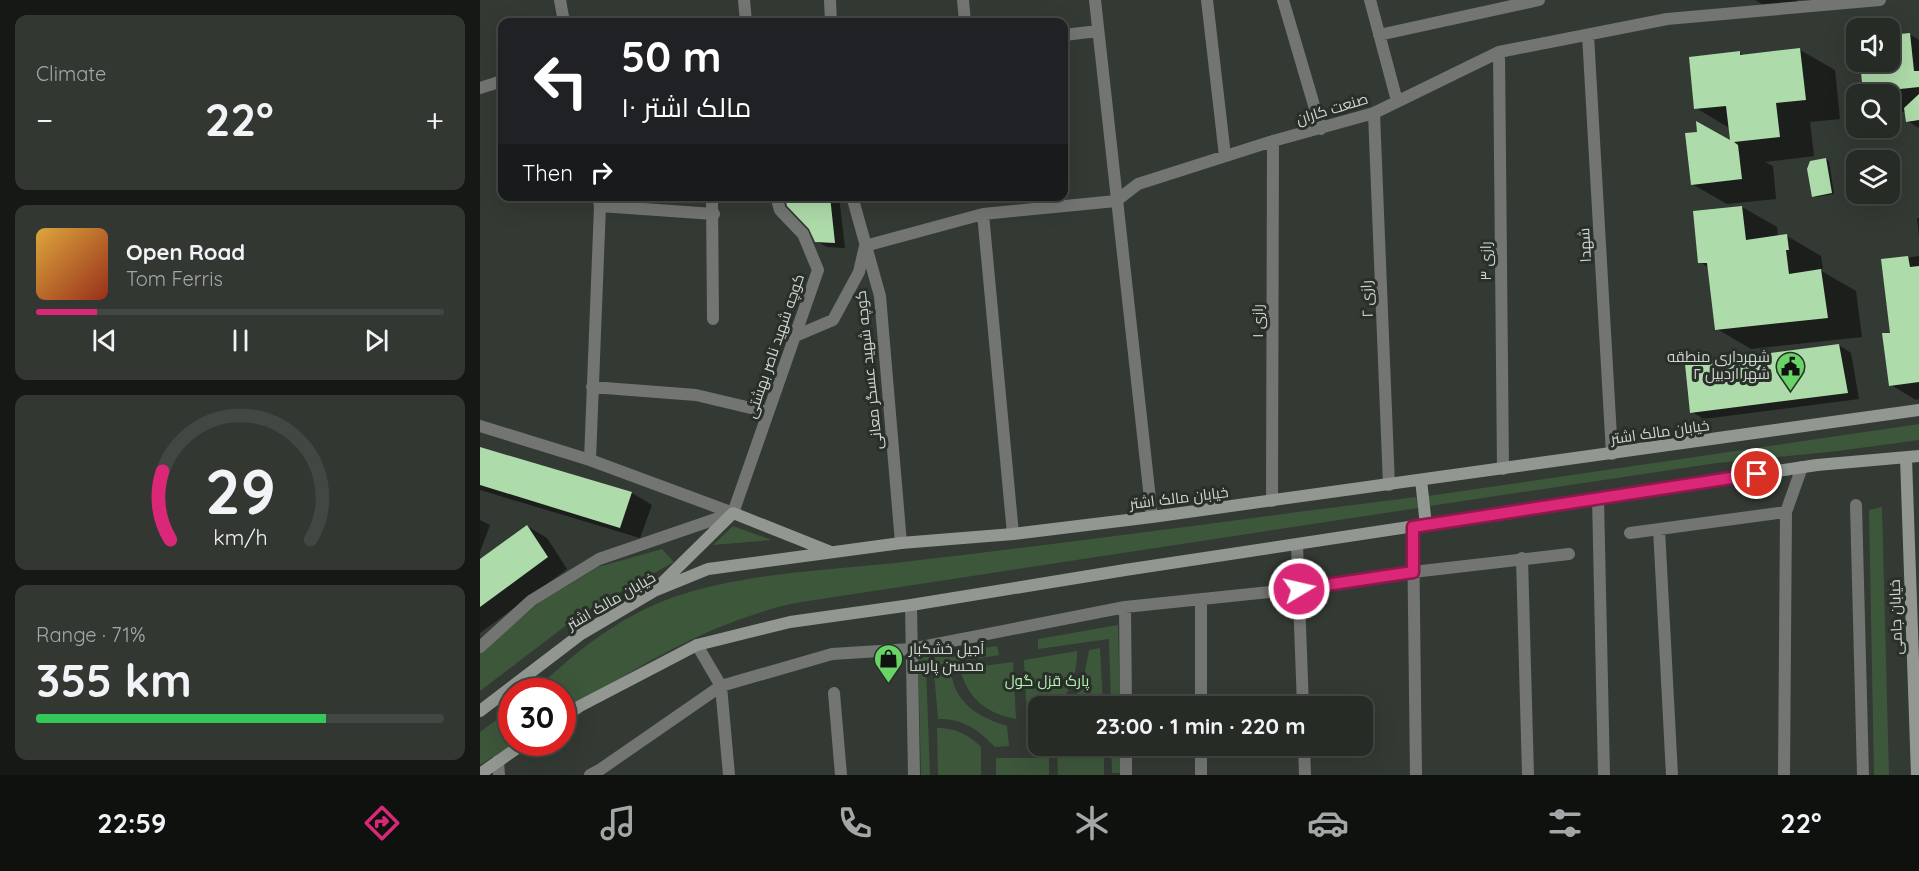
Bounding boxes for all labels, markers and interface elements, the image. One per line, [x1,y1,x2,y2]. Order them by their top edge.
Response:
map controls [1846,18,1900,204]
button: sound [1846,18,1900,72]
text: 50 m [621,30,721,83]
icon: left [522,42,600,120]
text: Climate [36,61,106,86]
button: search [1846,84,1900,138]
street label: صنعت کاران [1294,89,1370,129]
text: مالک اشتر ۱۰ [621,90,751,124]
text: 22° [205,91,274,147]
text: − [36,99,53,140]
text: + [425,99,444,140]
button: layers [1846,150,1900,204]
icon: right [585,156,618,189]
text: Then [522,159,573,187]
street label: شهدا [1574,227,1596,263]
text: Open Road [126,238,245,266]
street label: رازی ۳ [1476,241,1496,281]
text: Tom Ferris [126,266,223,291]
street label: کوچه شهید ناصر بهشتی [741,271,809,421]
street label: رازی ۲ [1356,280,1378,318]
street label: کوچه شهید عسگر معانی [851,289,887,451]
street label: رازی ۱ [1248,304,1268,338]
icon: previous [88,324,121,357]
icon: pause [224,324,257,357]
icon: next [360,324,393,357]
place label: شهرداری منطقه ۲ شهر اردبیل [1667,347,1770,384]
public building icon: شهرداری منطقه ۲ شهر اردبیل [1775,350,1807,392]
street label: خیابان مالک اشتر [1608,415,1711,449]
pin [1731,448,1782,499]
text: 29 [205,452,275,530]
icon: arrive [1740,457,1773,490]
street label: خیابان مالک اشتر [1127,482,1230,514]
text: km/h [213,524,267,550]
position arrow [1267,557,1331,621]
street label: خیابان مالک اشتر [562,567,659,635]
street label: خیابان جامی [1885,579,1907,655]
text: Range · 71% [36,622,146,647]
place label: آجیل خشکبار محسن پارسا [908,639,984,676]
shop icon: آجیل خشکبار محسن پارسا [872,642,904,684]
text: 355 km [36,652,192,708]
park label: پارک قزل گول [1005,671,1089,691]
speed limit sign: 30 [498,678,576,756]
text: 23:00 · 1 min · 220 m [1095,712,1306,740]
icon: directions [361,802,403,844]
icon: music [597,802,639,844]
icon: phone [834,802,876,844]
icon: climate [1071,802,1113,844]
icon: car [1307,802,1349,844]
icon: filters [1544,802,1586,844]
text: 22:59 [97,806,166,840]
text: 22° [1780,806,1822,840]

